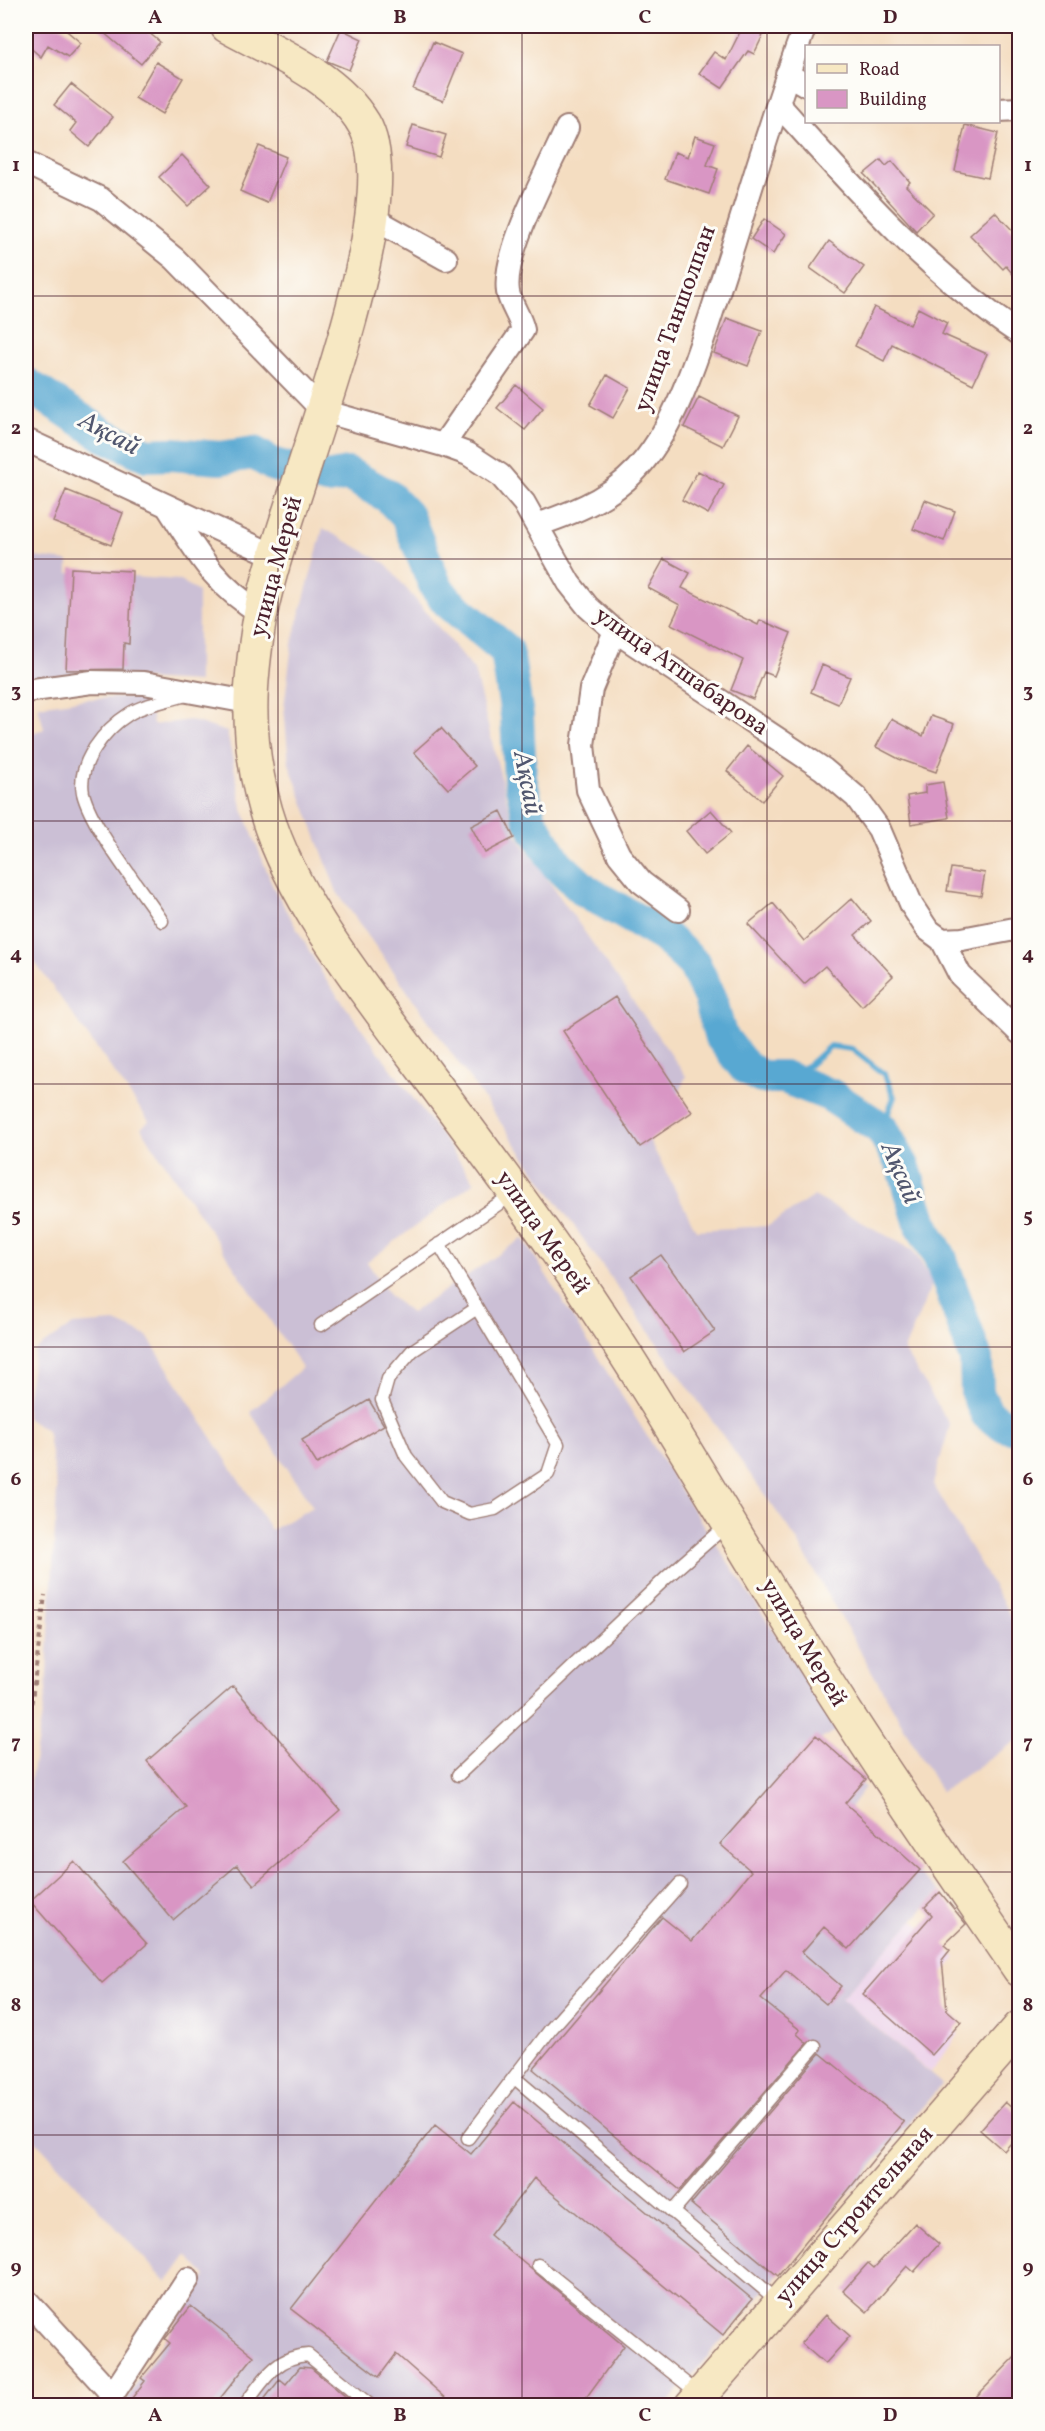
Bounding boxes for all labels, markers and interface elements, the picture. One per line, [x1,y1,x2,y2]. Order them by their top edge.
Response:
text: A [148,4,162,32]
text: B [393,4,407,32]
text: C [639,4,652,32]
text: D [883,4,897,32]
legend [805,45,1000,123]
text: Road [859,58,900,83]
text: Building [859,88,927,113]
text: 1 [12,152,20,180]
text: 1 [1024,152,1032,180]
street label: улица Таншолпан [626,221,726,417]
water label: Ақсай [71,403,146,465]
text: 2 [11,415,21,443]
text: 2 [1023,415,1033,443]
street label: улица Мерей [242,493,312,641]
street label: улица Атшабарова [587,599,775,745]
text: 3 [11,678,21,706]
text: 3 [1023,678,1033,706]
water label: Ақсай [503,747,551,818]
text: 4 [10,941,22,969]
text: 4 [1022,941,1034,969]
water label: Ақсай [870,1135,929,1210]
street label: улица Мерей [487,1164,597,1302]
text: 5 [11,1203,21,1231]
text: 5 [1023,1203,1033,1231]
text: 6 [11,1466,22,1494]
text: 6 [1023,1466,1034,1494]
street label: улица Мерей [751,1572,855,1714]
text: 7 [11,1729,21,1757]
text: 7 [1023,1729,1033,1757]
text: 8 [11,1992,21,2020]
text: 8 [1023,1992,1033,2020]
street label: улица Строительная [768,2119,942,2313]
text: 9 [10,2254,22,2282]
text: 9 [1022,2254,1034,2282]
text: A [148,2402,162,2430]
text: B [393,2402,407,2430]
text: C [639,2402,652,2430]
text: D [883,2402,897,2430]

